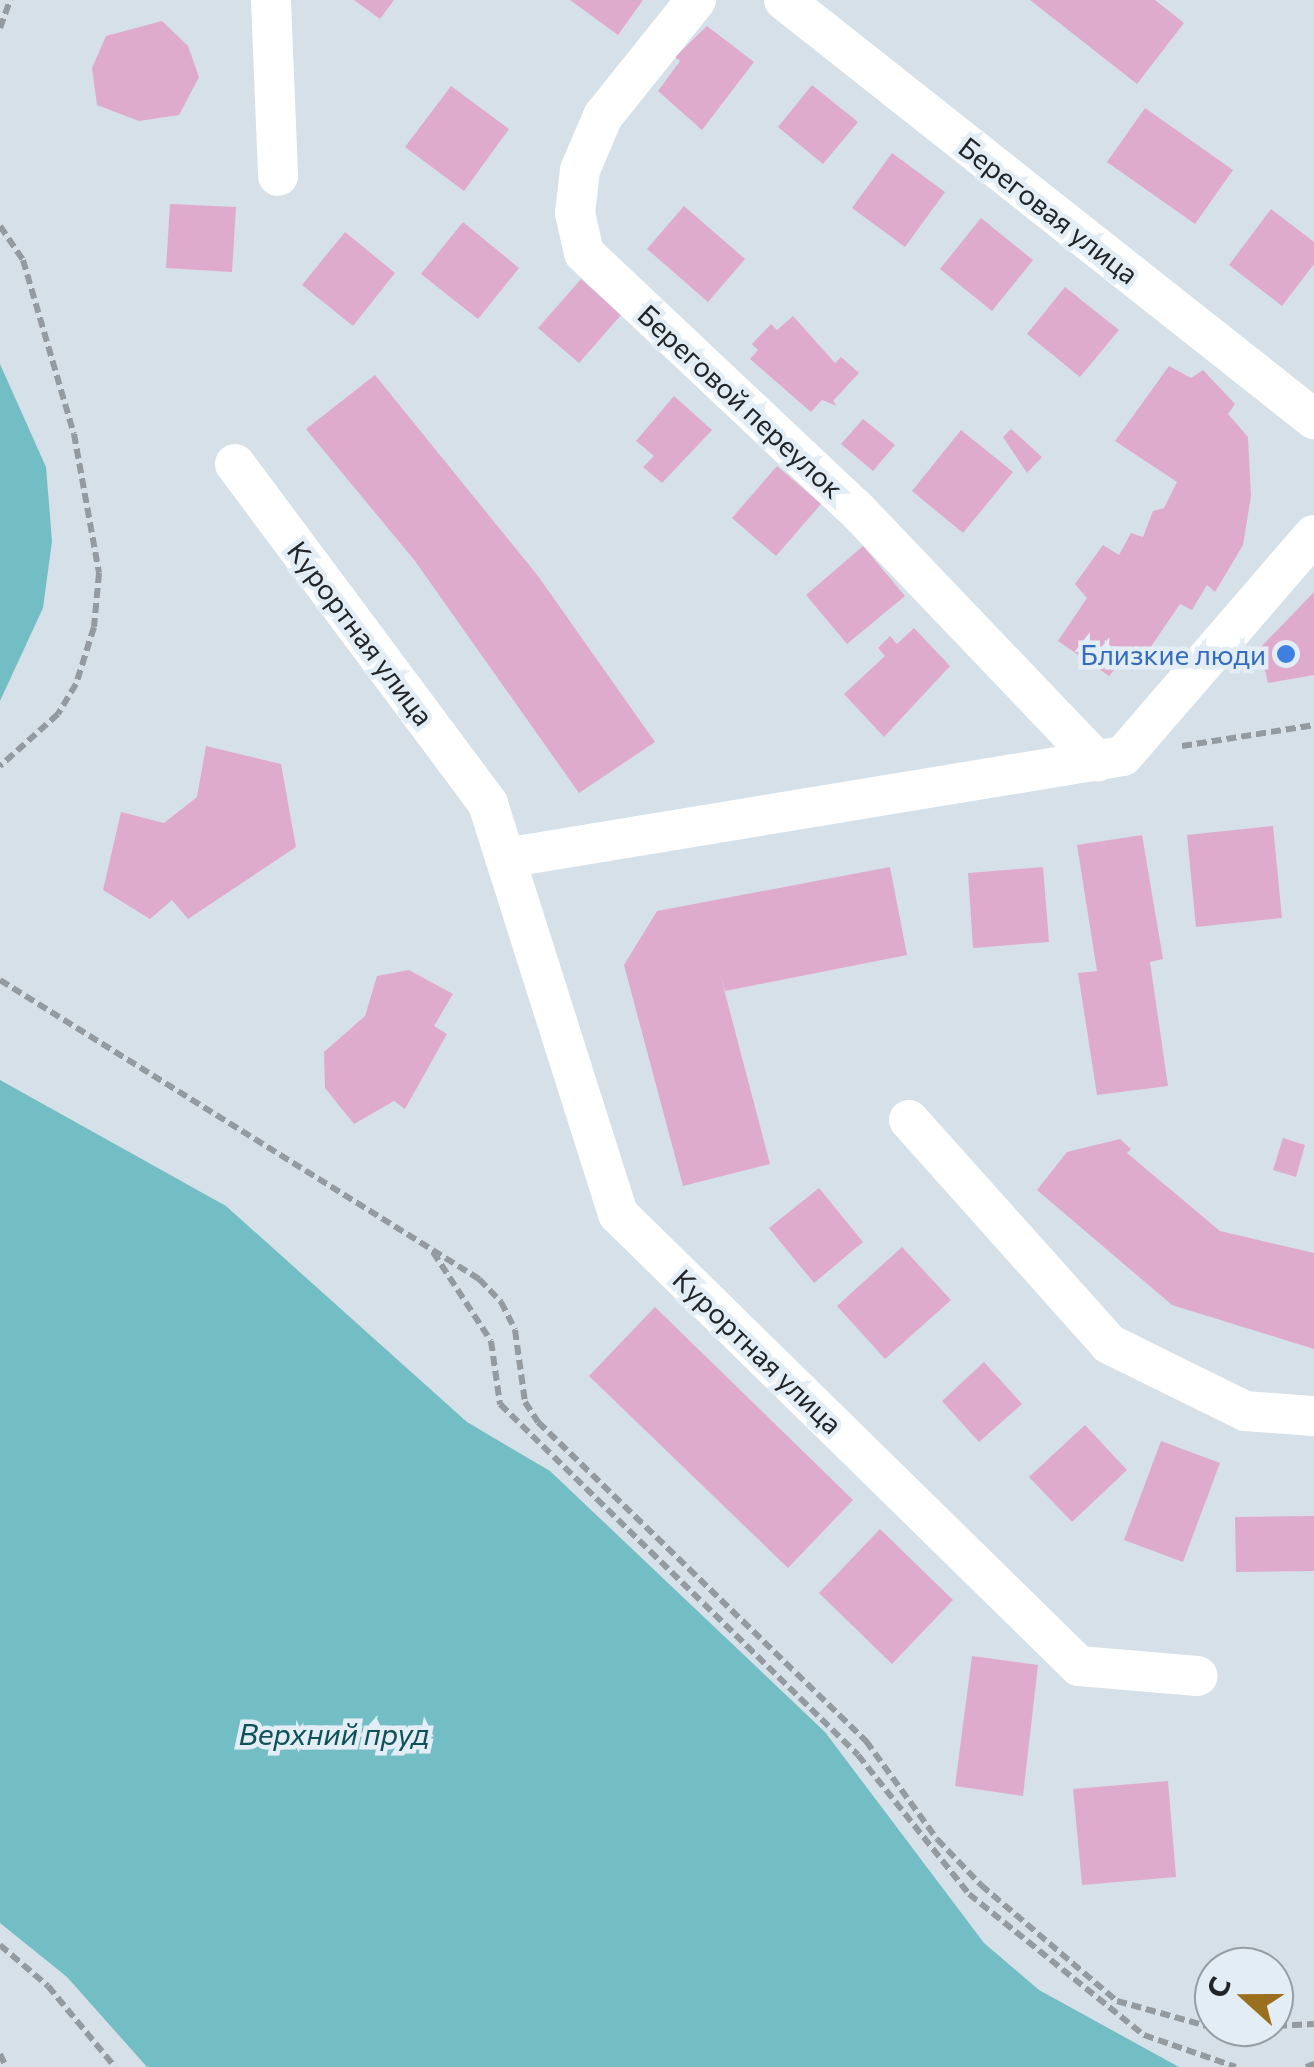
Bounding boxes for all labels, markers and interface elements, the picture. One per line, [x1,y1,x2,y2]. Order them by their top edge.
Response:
street label: Береговая улица [953,130,1145,290]
street label: Береговой переулок [631,297,851,505]
street label: Курортная улица [281,534,441,732]
place label: Близкие люди [1080,637,1266,671]
marker: Близкие люди [1275,643,1297,665]
street label: Курортная улица [667,1262,849,1440]
water label: Верхний пруд [238,1715,430,1751]
north arrow [1194,1947,1294,2047]
text: С [1199,1972,1237,2002]

